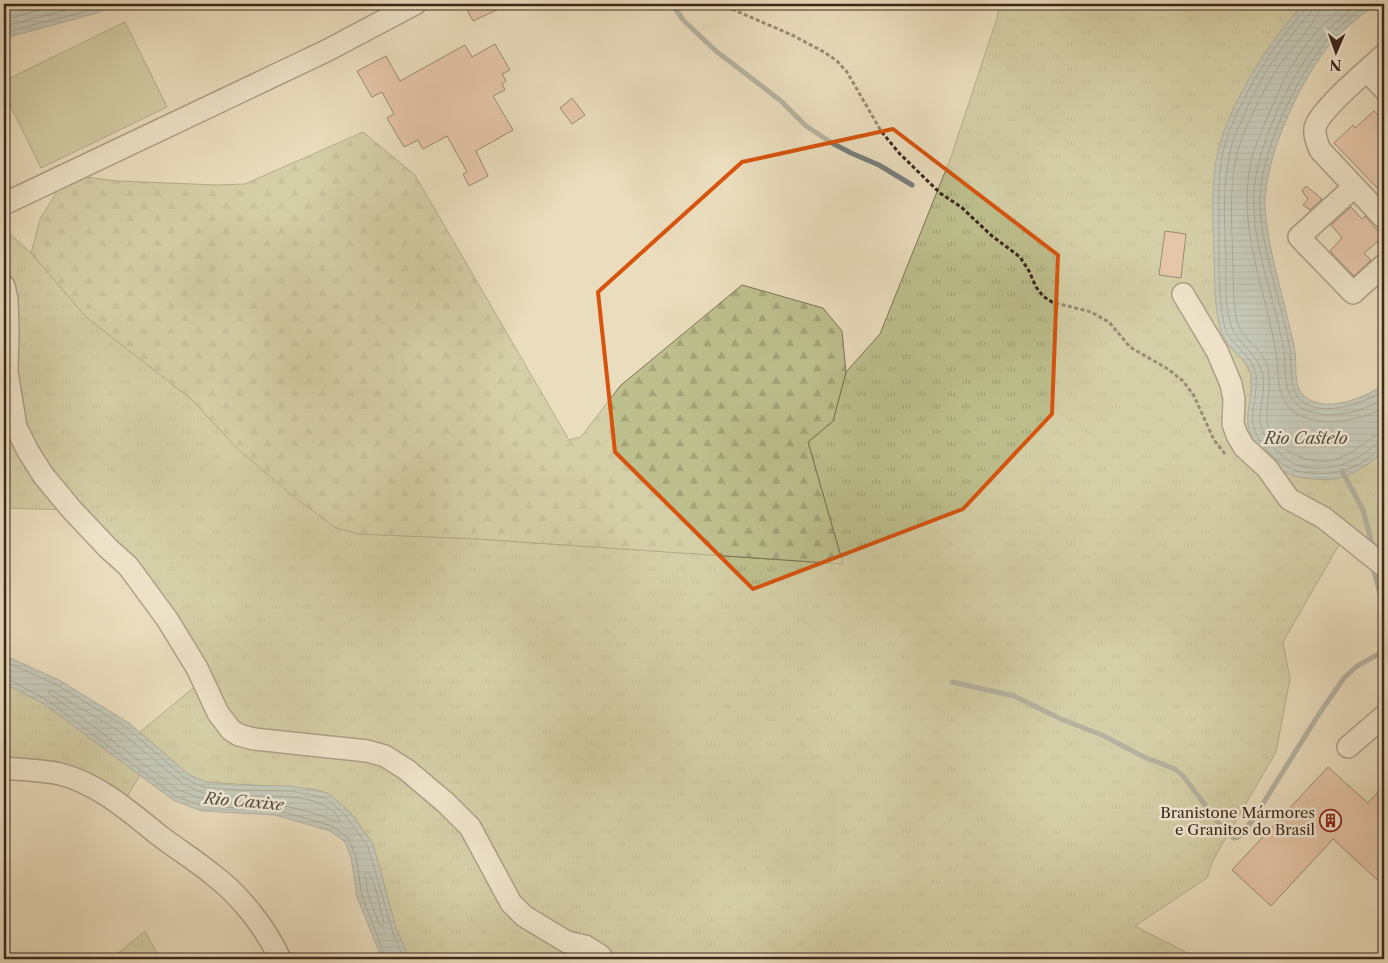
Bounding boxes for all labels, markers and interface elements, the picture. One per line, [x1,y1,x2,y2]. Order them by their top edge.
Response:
north arrow [1310,28,1360,78]
text: N [1329,56,1342,74]
water label: Rio Castelo [1262,428,1348,448]
water label: Rio Caxixe [201,787,286,815]
place label: Branistone Mármores e Granitos do Brasil [1160,803,1316,839]
building icon: Branistone Mármores e Granitos do Brasil [1319,809,1343,833]

